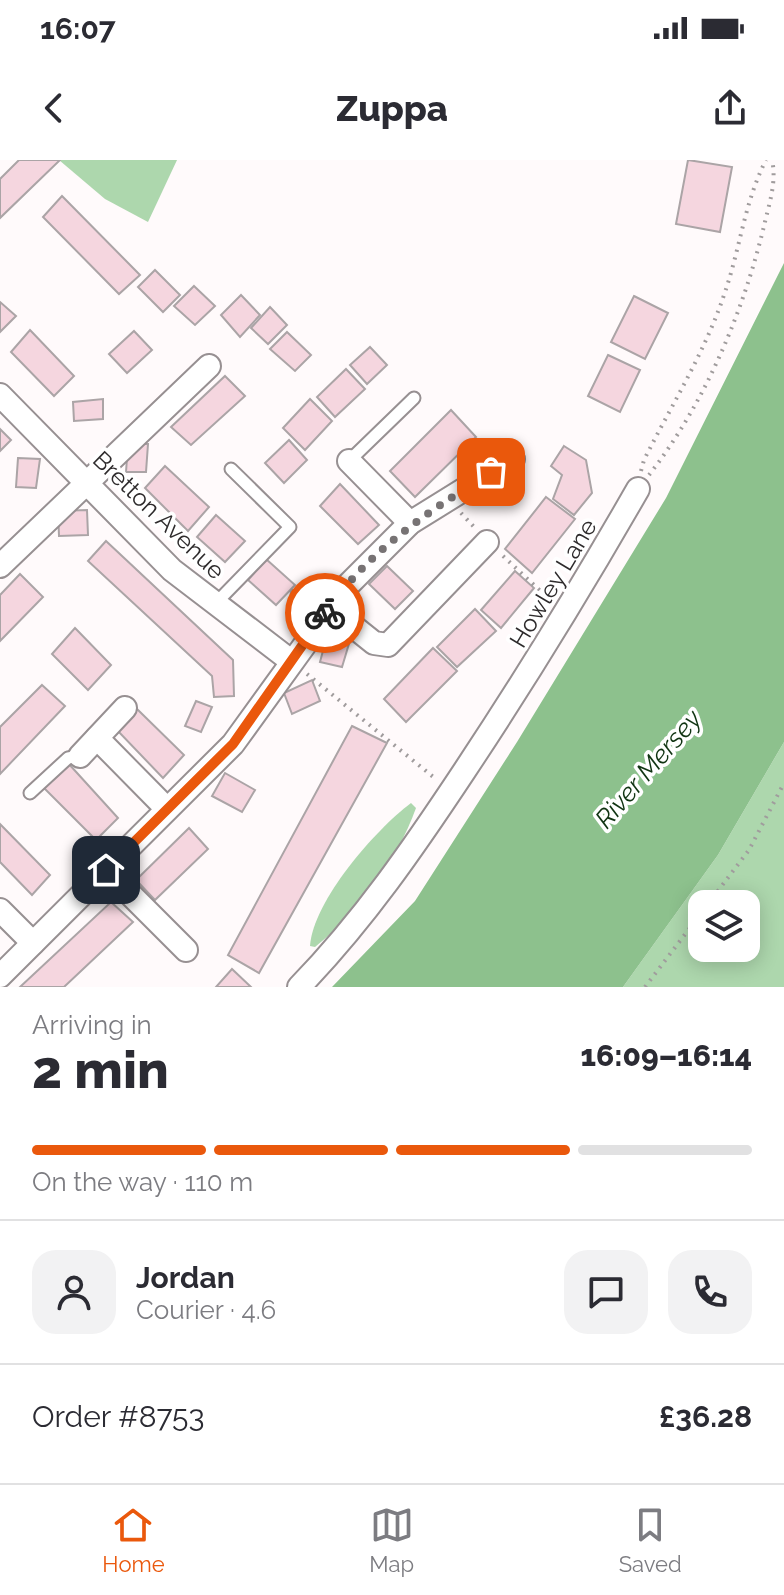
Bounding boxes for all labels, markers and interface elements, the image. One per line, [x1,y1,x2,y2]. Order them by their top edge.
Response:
text: 16:07 [40,11,116,46]
icon: back [32,86,76,130]
icon: share [708,86,752,130]
text: Zuppa [336,87,448,129]
pin [457,438,525,506]
street label: Bretton Avenue [87,445,231,585]
icon: bag [469,450,513,494]
street label: Howley Lane [503,513,603,653]
courier [285,573,365,653]
icon: bike [303,591,347,635]
water label: River Mersey [589,703,708,834]
pin [72,836,140,904]
icon: home [84,848,128,892]
map controls [688,890,760,962]
button: layers [688,890,760,962]
text: Arriving in [32,1010,152,1040]
text: 16:09–16:14 [581,1038,752,1073]
text: 2 min [32,1039,169,1100]
text: On the way · 110 m [32,1167,253,1197]
button: person [32,1250,116,1334]
button: chat [564,1250,648,1334]
button: phone [668,1250,752,1334]
text: Jordan [136,1260,235,1295]
text: Courier · 4.6 [136,1295,276,1325]
text: Order #8753 [32,1399,204,1434]
text: £36.28 [659,1399,752,1434]
tab: Home [102,1503,165,1577]
tab: Map [369,1503,414,1577]
tab: Saved [619,1503,682,1577]

